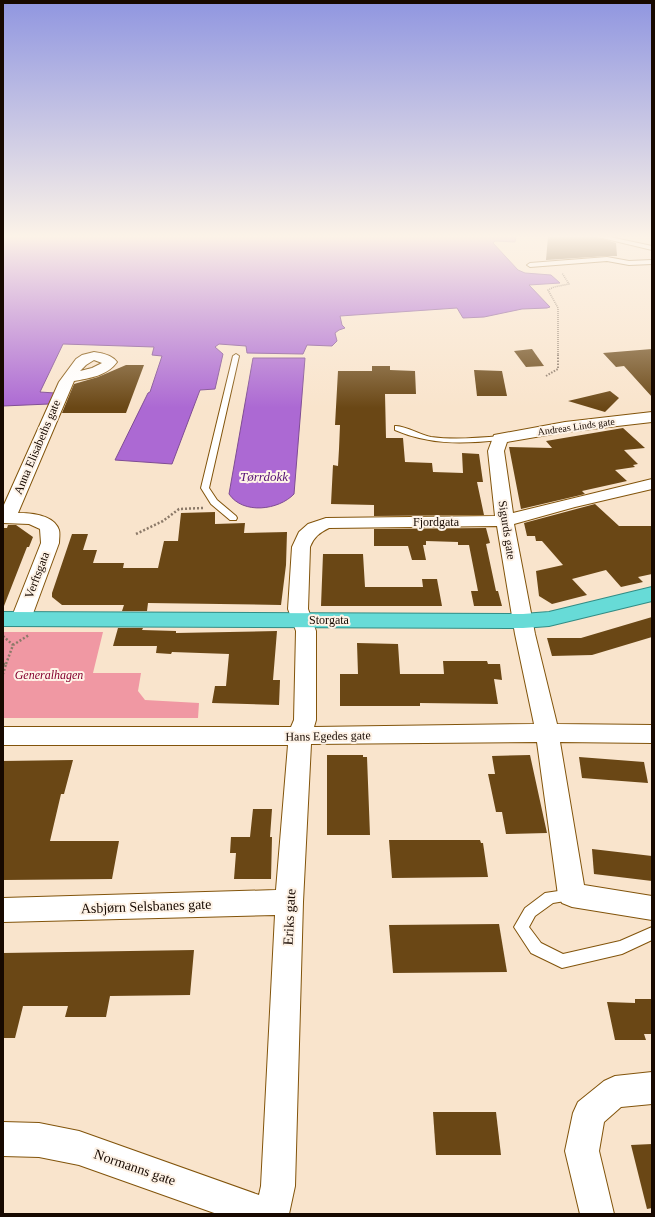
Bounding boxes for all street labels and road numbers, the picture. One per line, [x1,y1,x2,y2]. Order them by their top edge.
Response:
street label: Anna Elisabeths gate [11,398,63,496]
street label: Andreas Linds gate [537,416,616,437]
street label: Sigurds gate [495,499,519,561]
street label: Fjordgata [413,515,460,529]
street label: Verftsgata [22,549,52,600]
street label: Storgata [309,613,350,627]
street label: Hans Egedes gate [285,728,371,744]
street label: Eriks gate [281,888,298,946]
street label: Asbjørn Selsbanes gate [80,897,212,916]
street label: Normanns gate [92,1147,178,1188]

